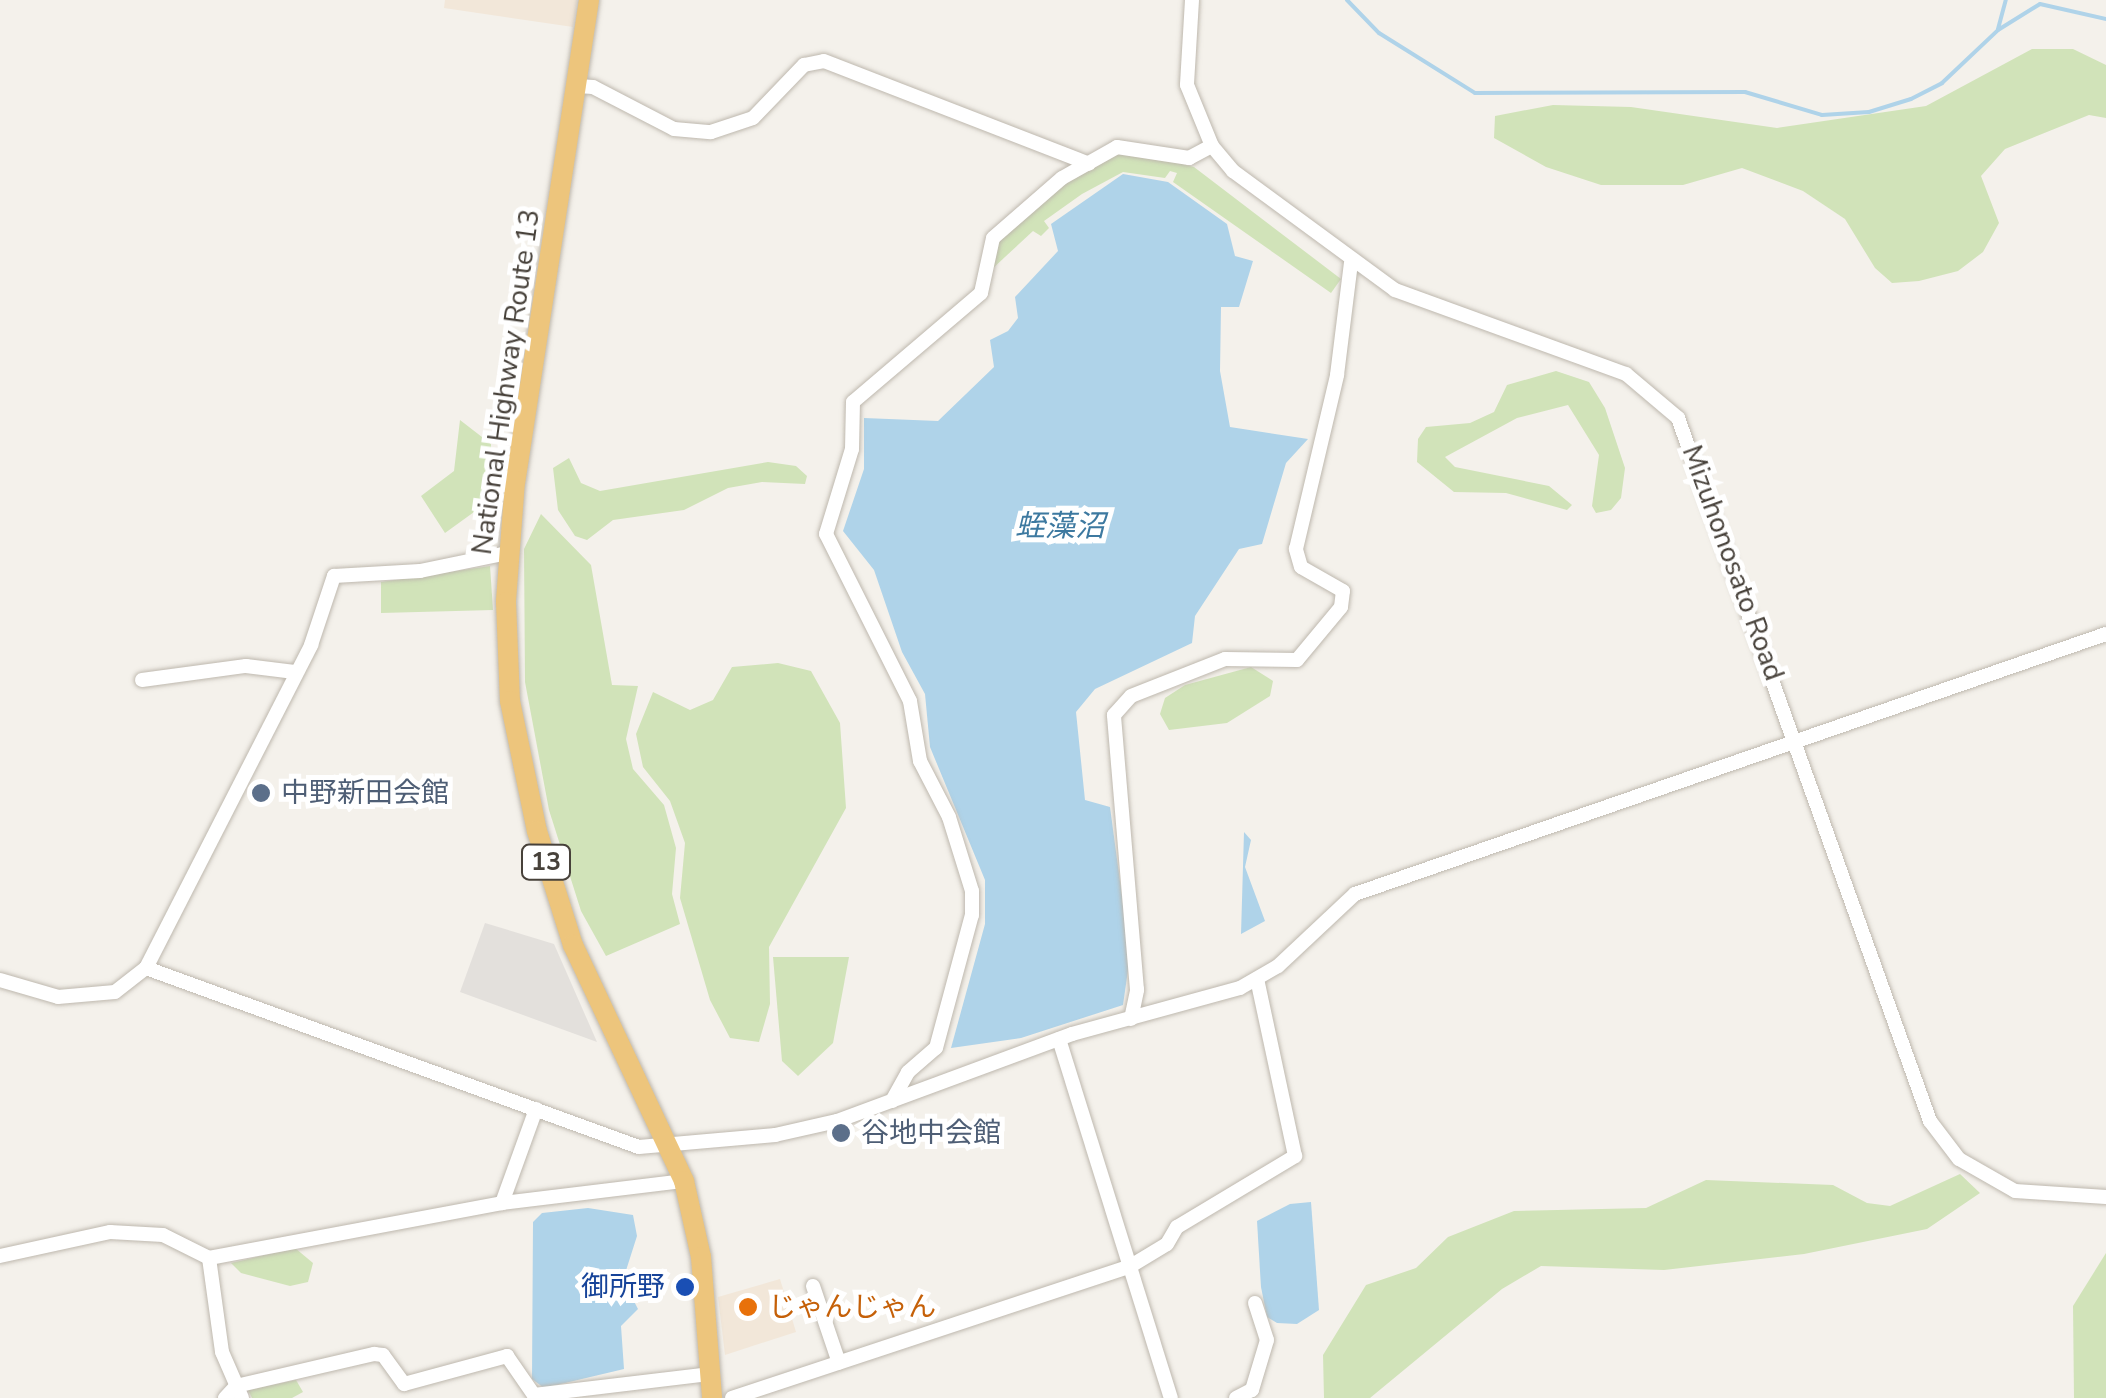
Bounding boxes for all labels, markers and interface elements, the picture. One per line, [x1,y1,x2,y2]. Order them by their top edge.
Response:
street label: National Highway Route 13 [465,207,547,557]
street label: Mizuhonosato Road [1675,441,1791,685]
water label: 蛭藻沼 [1015,509,1105,545]
place label: 中野新田会館 [281,776,449,810]
marker: 中野新田会館 [250,782,272,804]
road number: 13 [521,842,571,882]
place label: 谷地中会館 [861,1116,1001,1150]
marker: 谷地中会館 [830,1122,852,1144]
place label: 御所野 [581,1270,665,1304]
marker: 御所野 [674,1276,696,1298]
place label: じゃんじゃん [768,1290,936,1324]
marker: じゃんじゃん [737,1296,759,1318]

